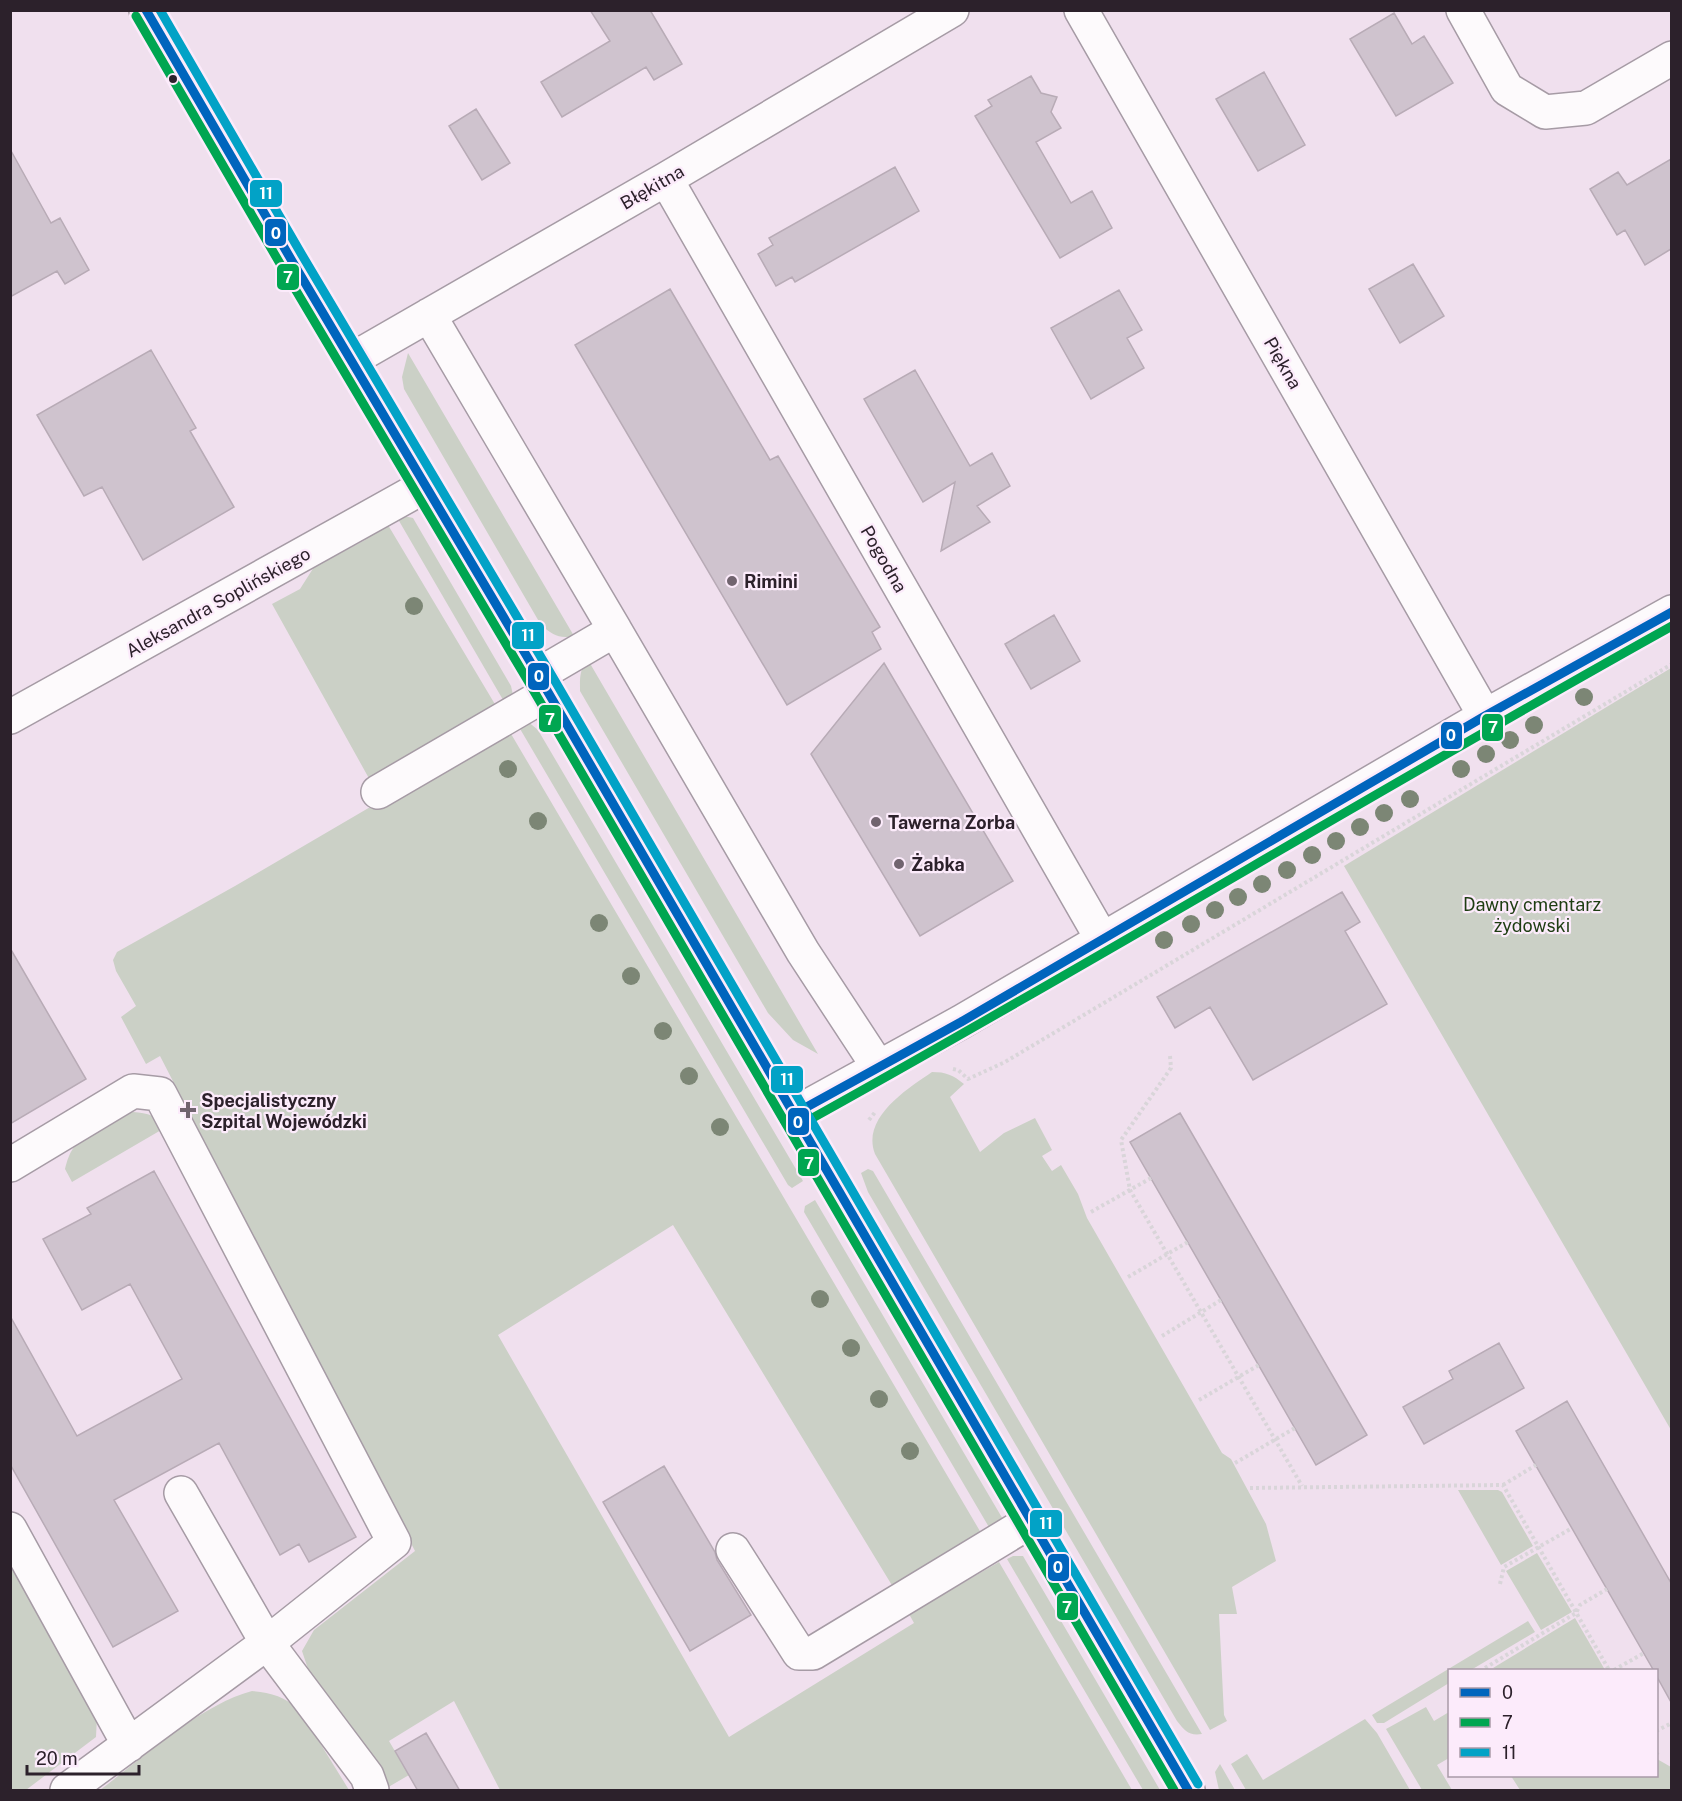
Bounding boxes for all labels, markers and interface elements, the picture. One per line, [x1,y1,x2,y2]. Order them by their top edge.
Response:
unlabelled marker [167,73,179,85]
street label: Błękitna [616,160,688,214]
line badge: 11 [249,179,283,208]
text: 11 [259,184,273,203]
line badge: 0 [264,218,287,247]
text: 0 [271,224,281,243]
line badge: 7 [276,263,300,291]
text: 7 [283,268,293,287]
street label: Piękna [1260,333,1306,393]
street label: Pogodna [856,522,912,596]
street label: Aleksandra Soplińskiego [122,543,314,661]
place label: Rimini [744,571,798,592]
marker: Rimini [725,574,739,588]
line badge: 11 [511,621,545,650]
text: 11 [521,626,535,645]
line badge: 0 [527,662,550,691]
text: 0 [534,667,544,686]
line badge: 7 [538,704,562,733]
text: 7 [545,710,555,729]
line badge: 7 [1481,713,1504,742]
text: 7 [1488,718,1498,737]
line badge: 0 [1440,721,1463,750]
text: 0 [1446,726,1456,745]
place label: Tawerna Zorba [888,812,1015,833]
marker: Tawerna Zorba [869,815,883,829]
place label: Żabka [911,853,965,875]
marker: Żabka [892,857,906,871]
park label: Dawny cmentarz żydowski [1463,894,1601,936]
line badge: 11 [770,1065,804,1094]
text: 11 [780,1070,794,1089]
place label: Specjalistyczny Szpital Wojewódzki [201,1090,367,1132]
marker: Specjalistyczny Szpital Wojewódzki [179,1101,197,1119]
line badge: 0 [787,1107,810,1136]
text: 0 [793,1113,803,1132]
line badge: 7 [797,1148,820,1177]
text: 7 [804,1154,814,1173]
line badge: 11 [1029,1509,1063,1538]
text: 11 [1039,1514,1053,1533]
line badge: 0 [1047,1553,1070,1582]
text: 0 [1053,1558,1063,1577]
line badge: 7 [1056,1592,1079,1621]
text: 7 [1062,1598,1072,1617]
legend [1448,1669,1658,1777]
text: 0 [1502,1682,1513,1703]
text: 7 [1502,1712,1513,1733]
scale bar [27,1738,140,1776]
text: 11 [1502,1742,1517,1763]
text: 20 m [36,1748,78,1769]

